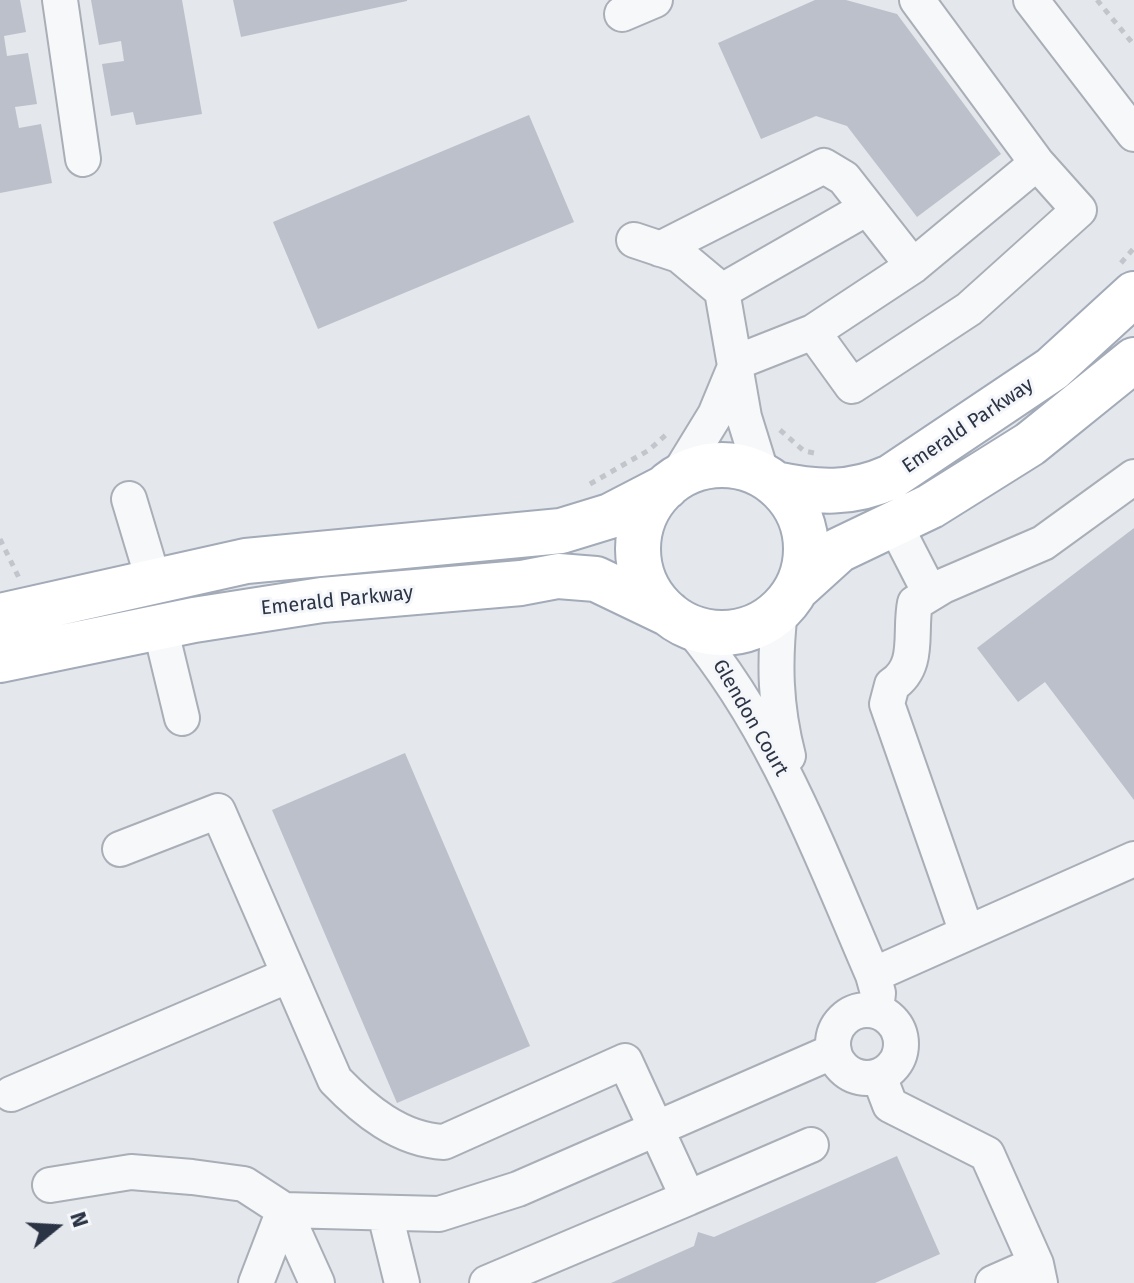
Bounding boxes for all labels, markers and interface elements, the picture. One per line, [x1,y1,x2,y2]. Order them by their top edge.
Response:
street label: Emerald Parkway [898,373,1038,479]
street label: Emerald Parkway [260,581,414,621]
street label: Glendon Court [707,655,793,781]
north arrow [16,1187,96,1267]
text: N [64,1208,94,1231]

